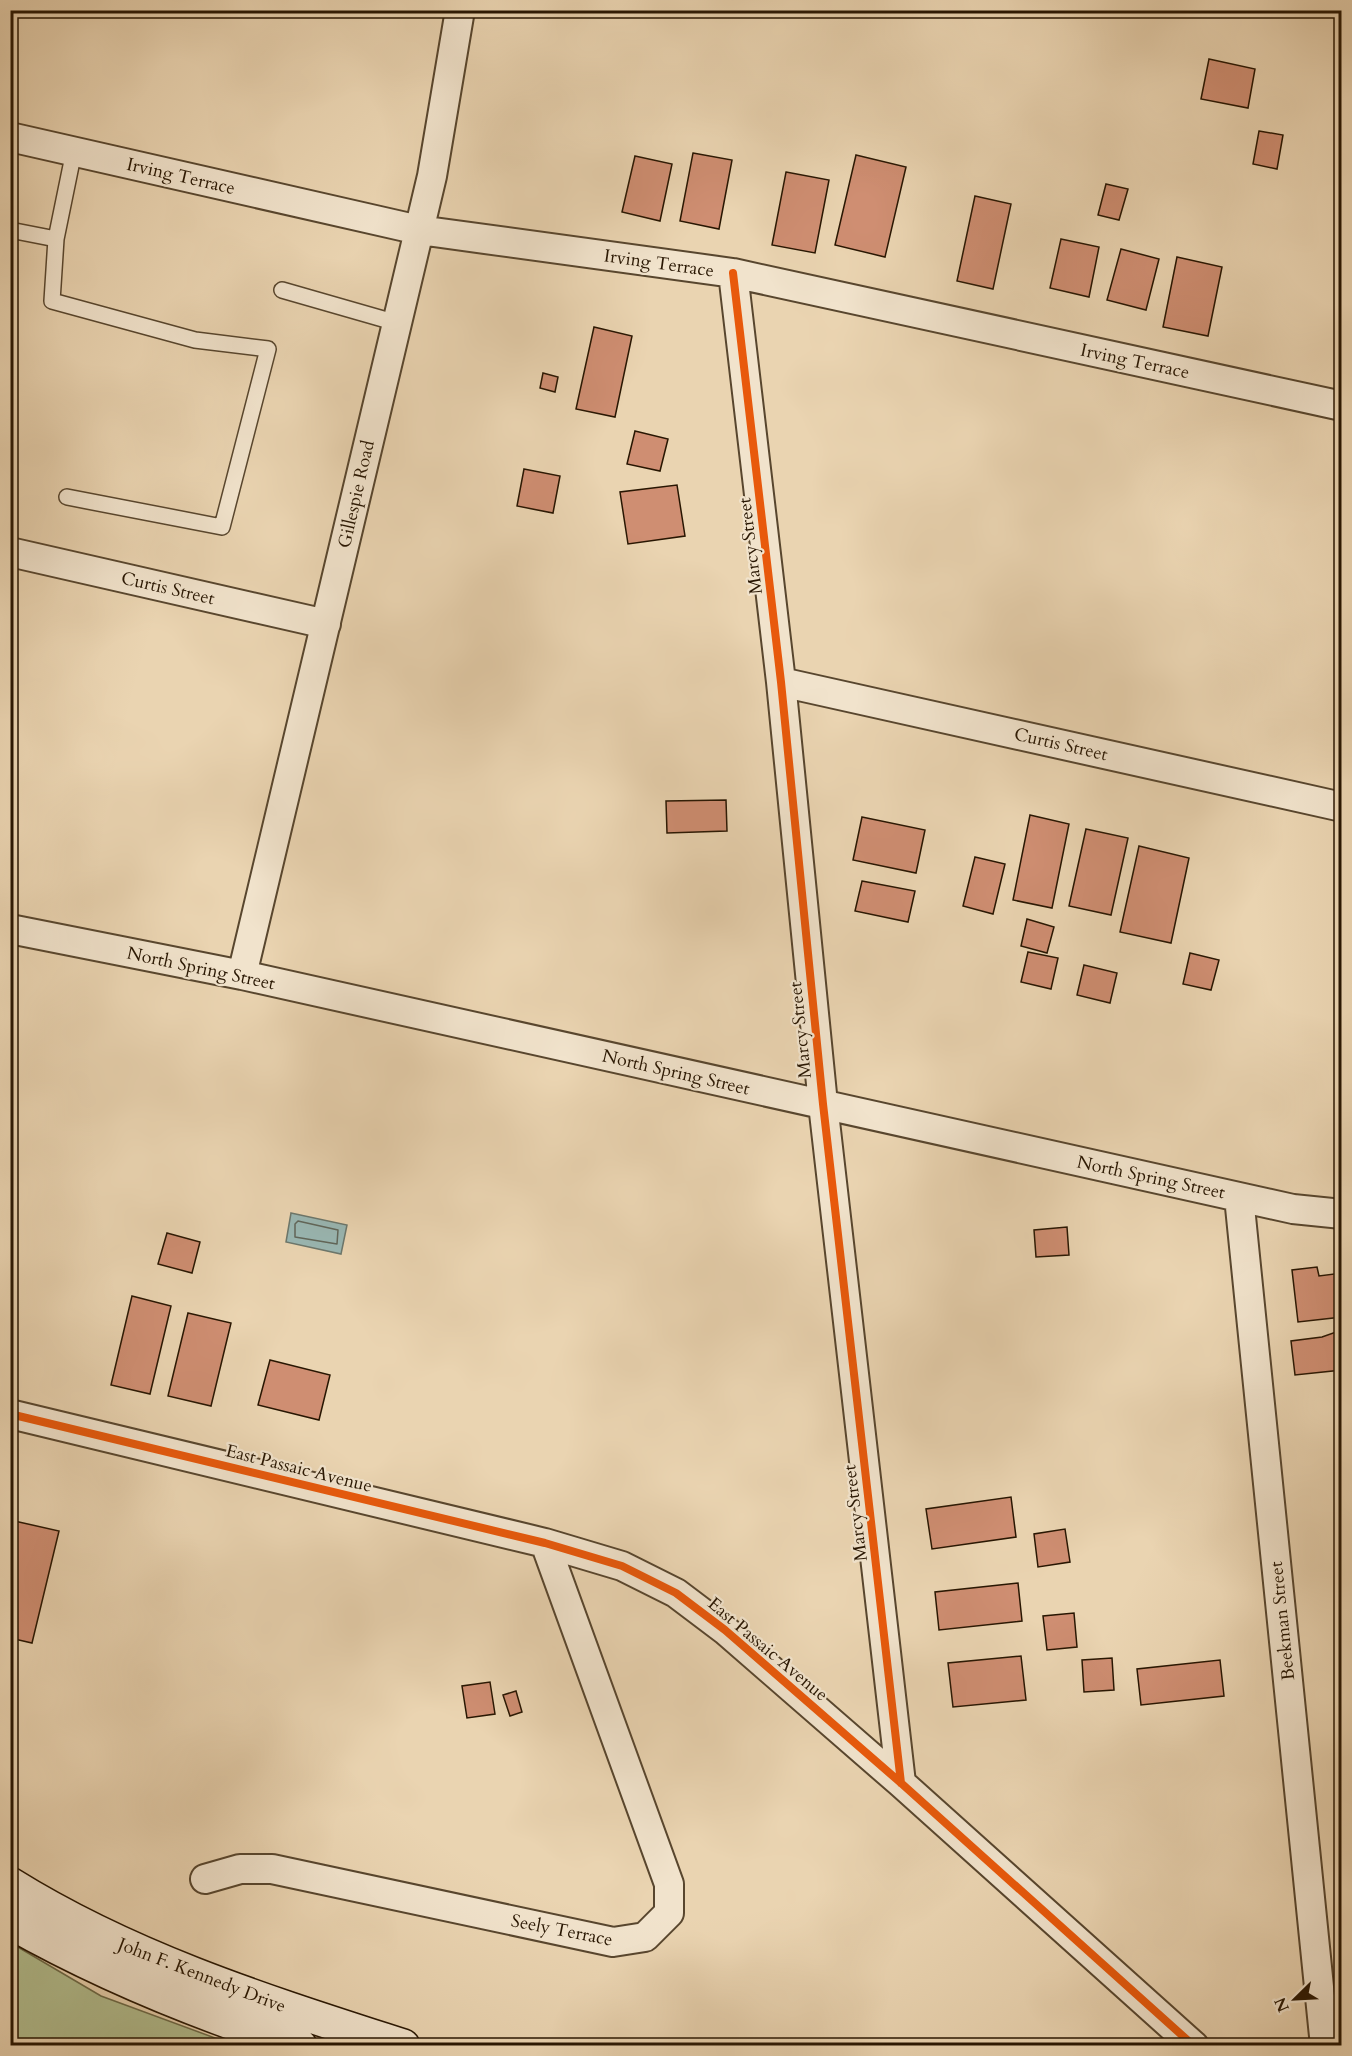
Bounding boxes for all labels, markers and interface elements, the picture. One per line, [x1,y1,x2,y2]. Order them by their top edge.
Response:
street label: Irving Terrace [124,152,238,201]
street label: Irving Terrace [602,243,715,284]
street label: Irving Terrace [1078,338,1192,385]
street label: Gillespie Road [332,437,381,550]
street label: Marcy Street [732,496,769,596]
street label: Curtis Street [119,566,217,611]
street label: Curtis Street [1012,722,1110,767]
street label: North Spring Street [125,941,278,996]
street label: Marcy Street [783,980,818,1080]
street label: North Spring Street [600,1043,752,1102]
street label: North Spring Street [1075,1150,1228,1205]
street label: East Passaic Avenue [223,1438,375,1499]
street label: Marcy Street [837,1463,874,1563]
street label: Beekman Street [1264,1560,1301,1682]
street label: East Passaic Avenue [702,1592,833,1707]
street label: Seely Terrace [509,1908,615,1953]
street label: John F. Kennedy Drive [111,1931,289,2019]
north arrow [1265,1969,1325,2029]
text: N [1269,1994,1295,2016]

